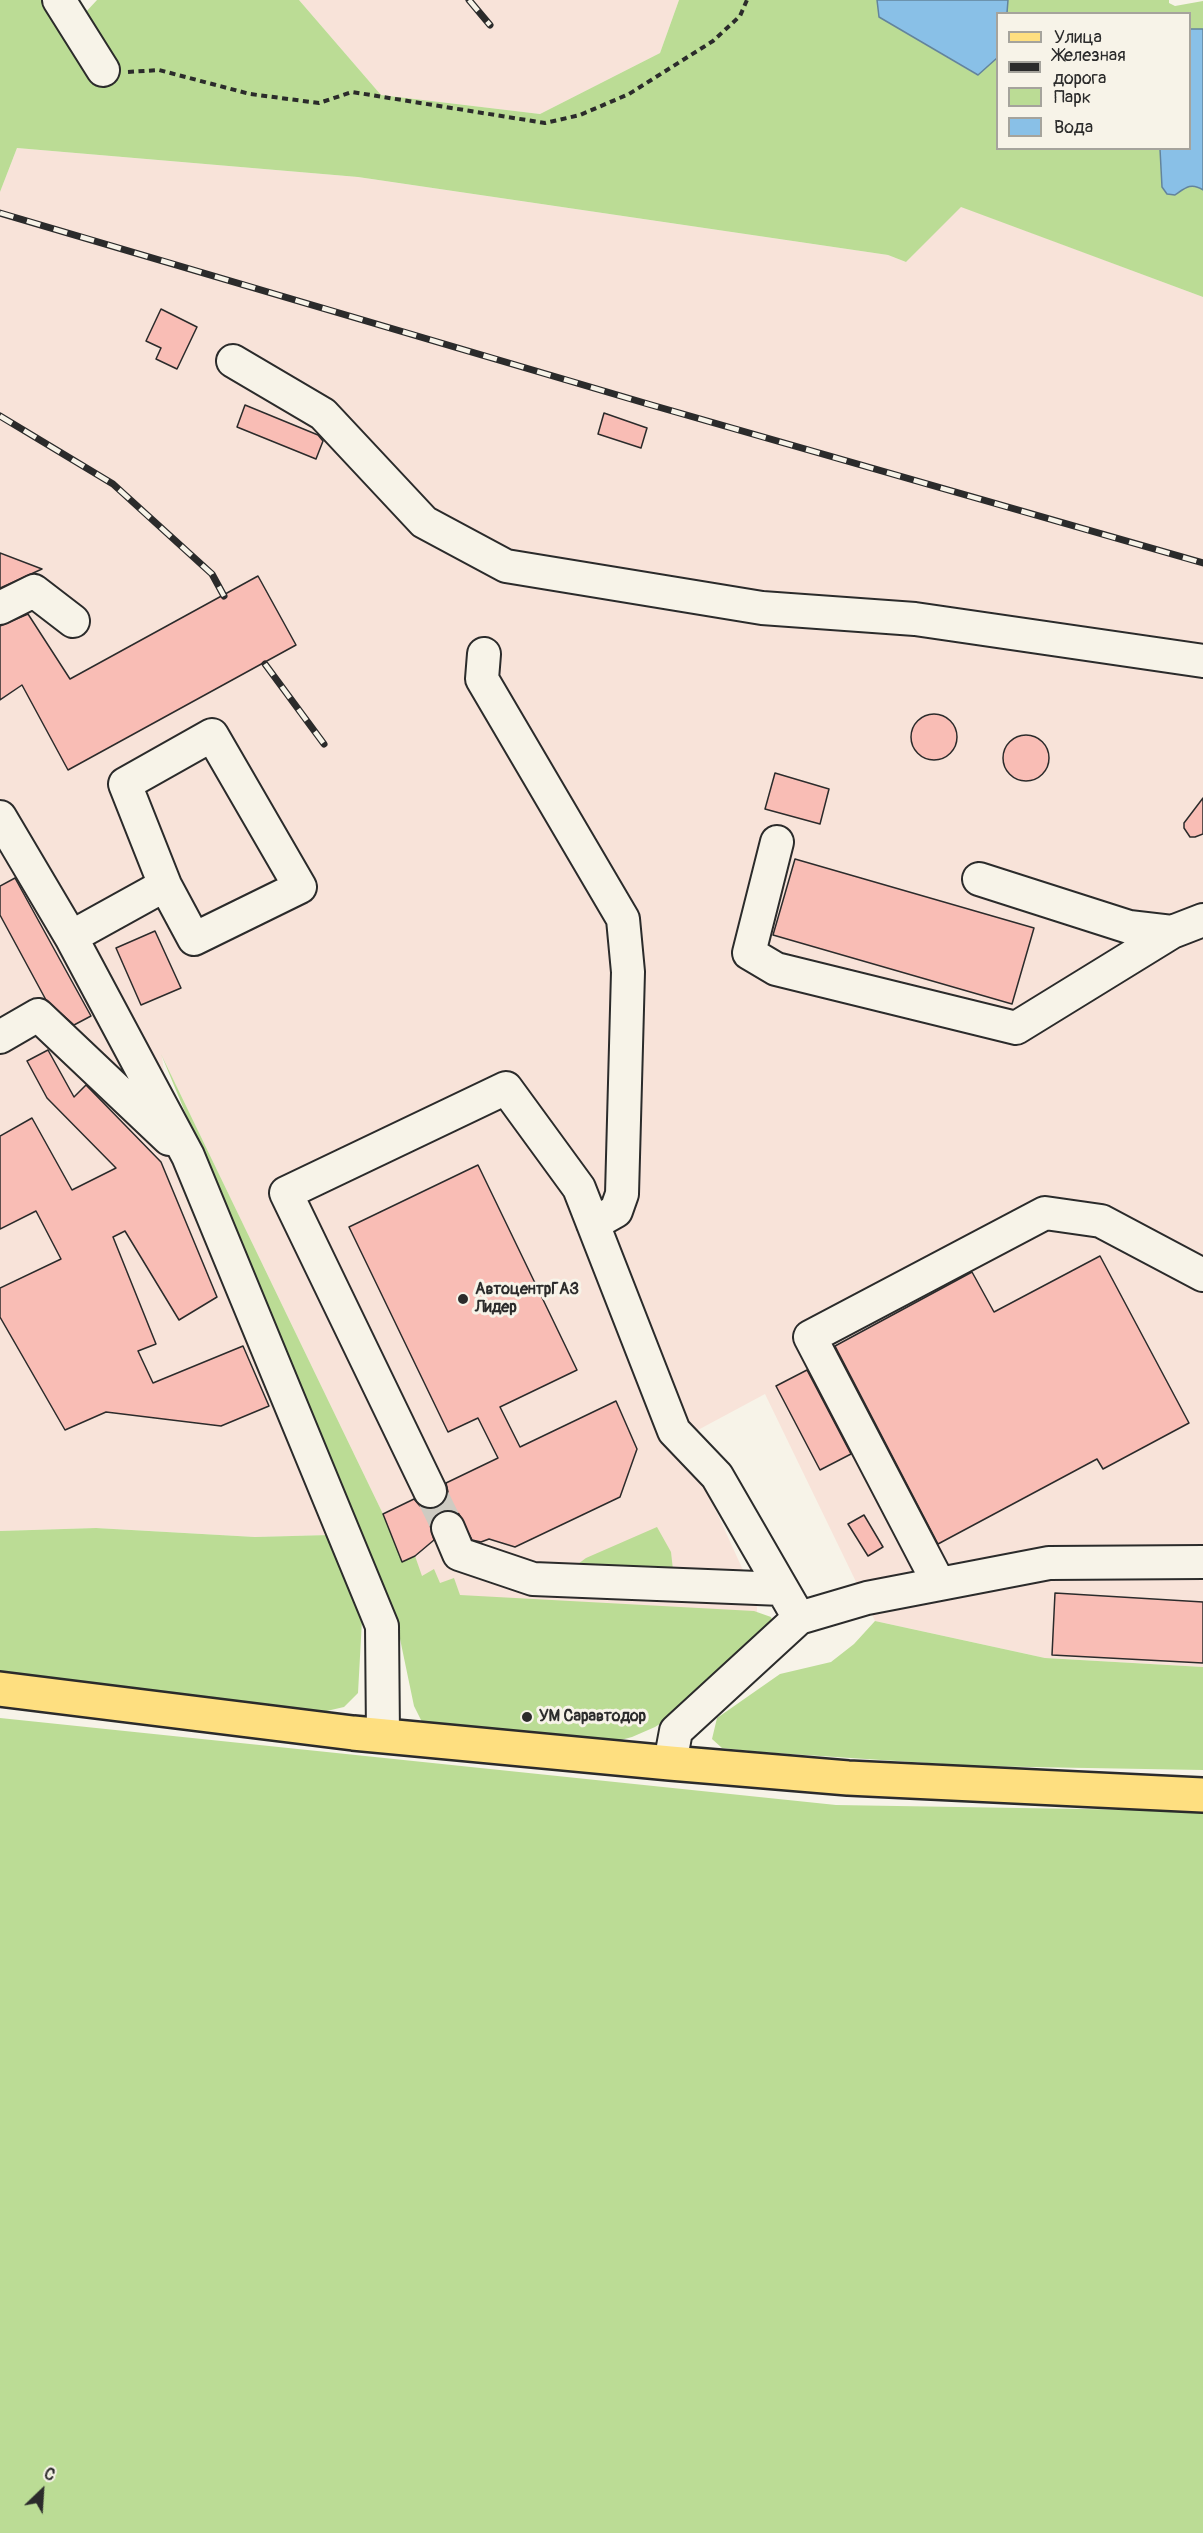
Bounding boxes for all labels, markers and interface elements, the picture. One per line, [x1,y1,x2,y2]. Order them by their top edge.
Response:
legend [996,12,1191,150]
text: Улица [1054,26,1102,49]
text: Железная дорога [1053,44,1126,90]
text: Парк [1054,86,1091,109]
text: Вода [1054,116,1093,139]
place label: АвтоцентрГАЗ Лидер [475,1280,579,1318]
marker: АвтоцентрГАЗ Лидер [456,1292,470,1306]
place label: УМ Саравтодор [539,1707,646,1727]
marker: УМ Саравтодор [520,1710,534,1724]
north arrow [12,2461,72,2521]
text: С [41,2464,58,2486]

